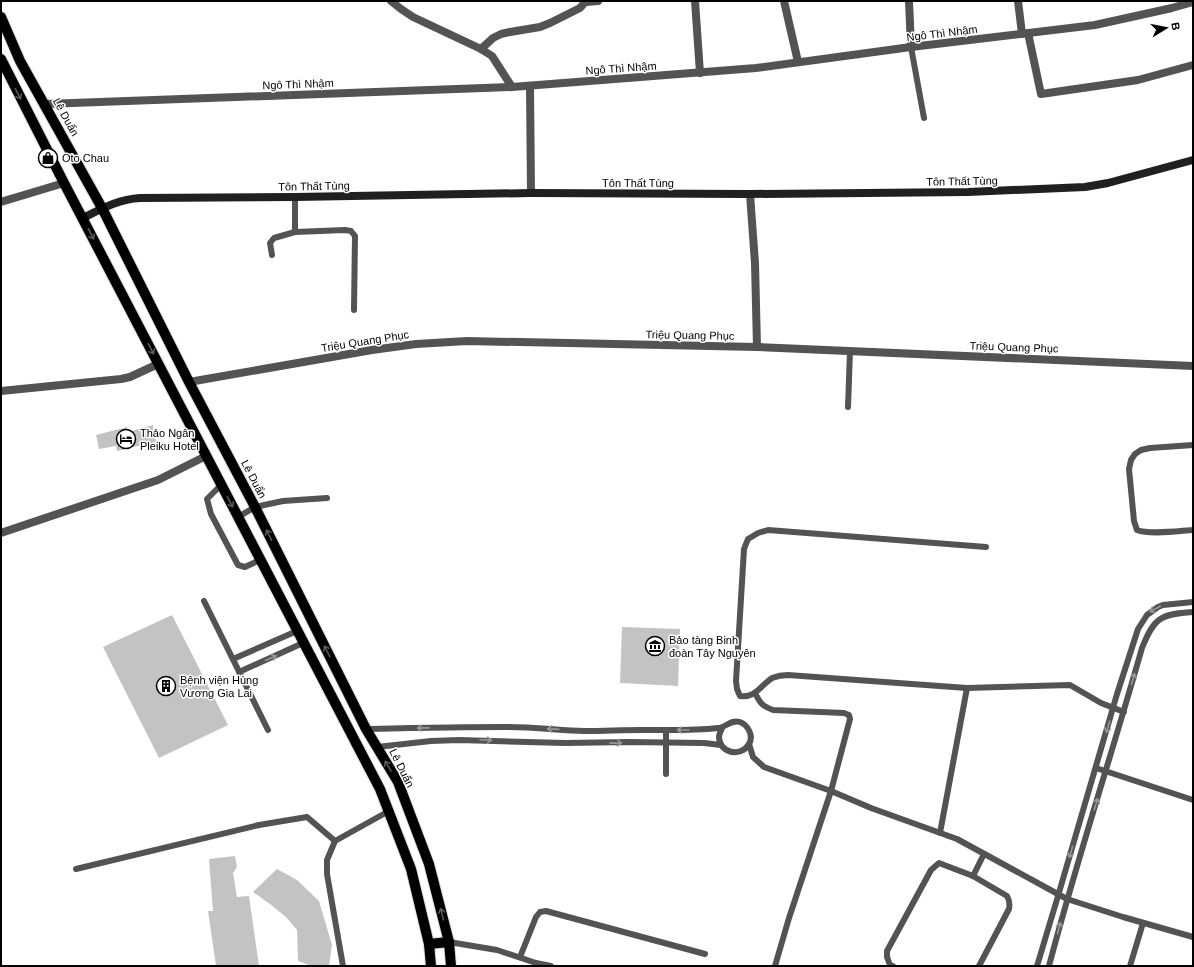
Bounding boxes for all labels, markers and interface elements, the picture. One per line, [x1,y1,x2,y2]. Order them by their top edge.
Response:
north arrow [1146,8,1186,48]
text: B [1169,21,1182,31]
street label: Ngô Thì Nhậm [906,23,978,43]
street label: Ngô Thì Nhậm [585,60,657,76]
street label: Ngô Thì Nhậm [262,77,334,91]
one-way arrow [15,88,23,100]
street label: Lê Duẩn [51,96,81,138]
shop icon: Oto Chau [37,147,59,169]
place label: Oto Chau [62,152,109,164]
street label: Tôn Thất Tùng [926,174,998,188]
street label: Tôn Thất Tùng [602,177,674,189]
street label: Tôn Thất Tùng [278,179,350,193]
one-way arrow [88,228,96,240]
street label: Triệu Quang Phục [320,328,410,354]
street label: Triệu Quang Phục [645,328,735,342]
street label: Triệu Quang Phục [969,339,1059,355]
one-way arrow [148,343,155,355]
place label: Thảo Ngân Pleiku Hotel [140,427,199,452]
hotel icon: Thảo Ngân Pleiku Hotel [115,428,137,450]
street label: Lê Duẩn [239,458,269,500]
one-way arrow [227,496,234,508]
one-way arrow [265,529,272,541]
one-way arrow [1149,606,1161,614]
place label: Bảo tàng Binh đoàn Tây Nguyên [669,634,756,659]
museum icon: Bảo tàng Binh đoàn Tây Nguyên [644,635,666,657]
one-way arrow [323,645,331,657]
one-way arrow [265,654,277,661]
one-way arrow [1130,673,1137,686]
place label: Bệnh viện Hùng Vương Gia Lai [180,674,258,699]
building icon: Bệnh viện Hùng Vương Gia Lai [155,675,177,697]
one-way arrow [1104,721,1111,734]
one-way arrow [417,724,430,732]
one-way arrow [547,725,560,733]
one-way arrow [677,726,690,734]
one-way arrow [479,737,492,744]
one-way arrow [609,739,622,747]
street label: Lê Duẩn [387,747,417,789]
one-way arrow [384,760,392,772]
one-way arrow [1093,797,1100,810]
one-way arrow [1067,845,1074,858]
one-way arrow [437,908,445,921]
one-way arrow [1056,922,1063,935]

